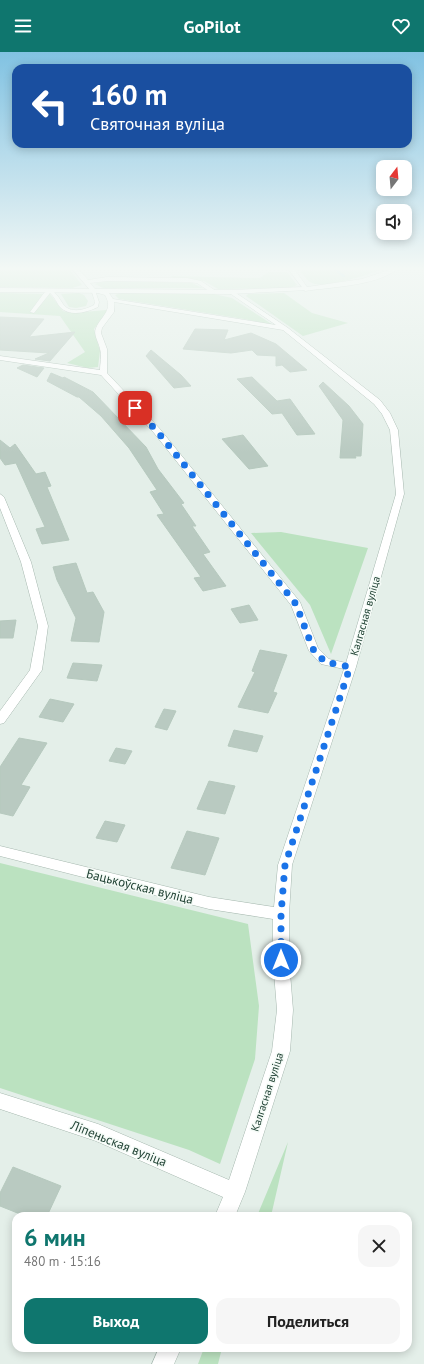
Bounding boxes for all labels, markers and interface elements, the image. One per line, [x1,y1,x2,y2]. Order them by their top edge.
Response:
icon: menu [12,15,34,37]
text: GoPilot [183,15,241,38]
icon: heart [390,15,412,37]
text: 160 m [90,76,167,113]
icon: left [24,80,76,132]
text: Святочная вуліца [90,112,225,135]
north arrow [376,160,412,196]
map controls [376,160,412,240]
button: sound [376,204,412,240]
pin [118,391,152,425]
icon: arrive [124,397,146,419]
street label: Калгасная вуліца [347,575,383,657]
street label: Бацькоўская вуліца [85,865,195,908]
position arrow [260,939,302,981]
street label: Калгасная вуліца [248,1051,286,1133]
street label: Ліпеньская вуліца [67,1116,169,1170]
text: 6 мин [24,1222,86,1253]
button: close [358,1225,400,1267]
text: 480 m · 15:16 [24,1253,101,1270]
button: Выход [24,1298,208,1344]
button: Поделиться [216,1298,400,1344]

